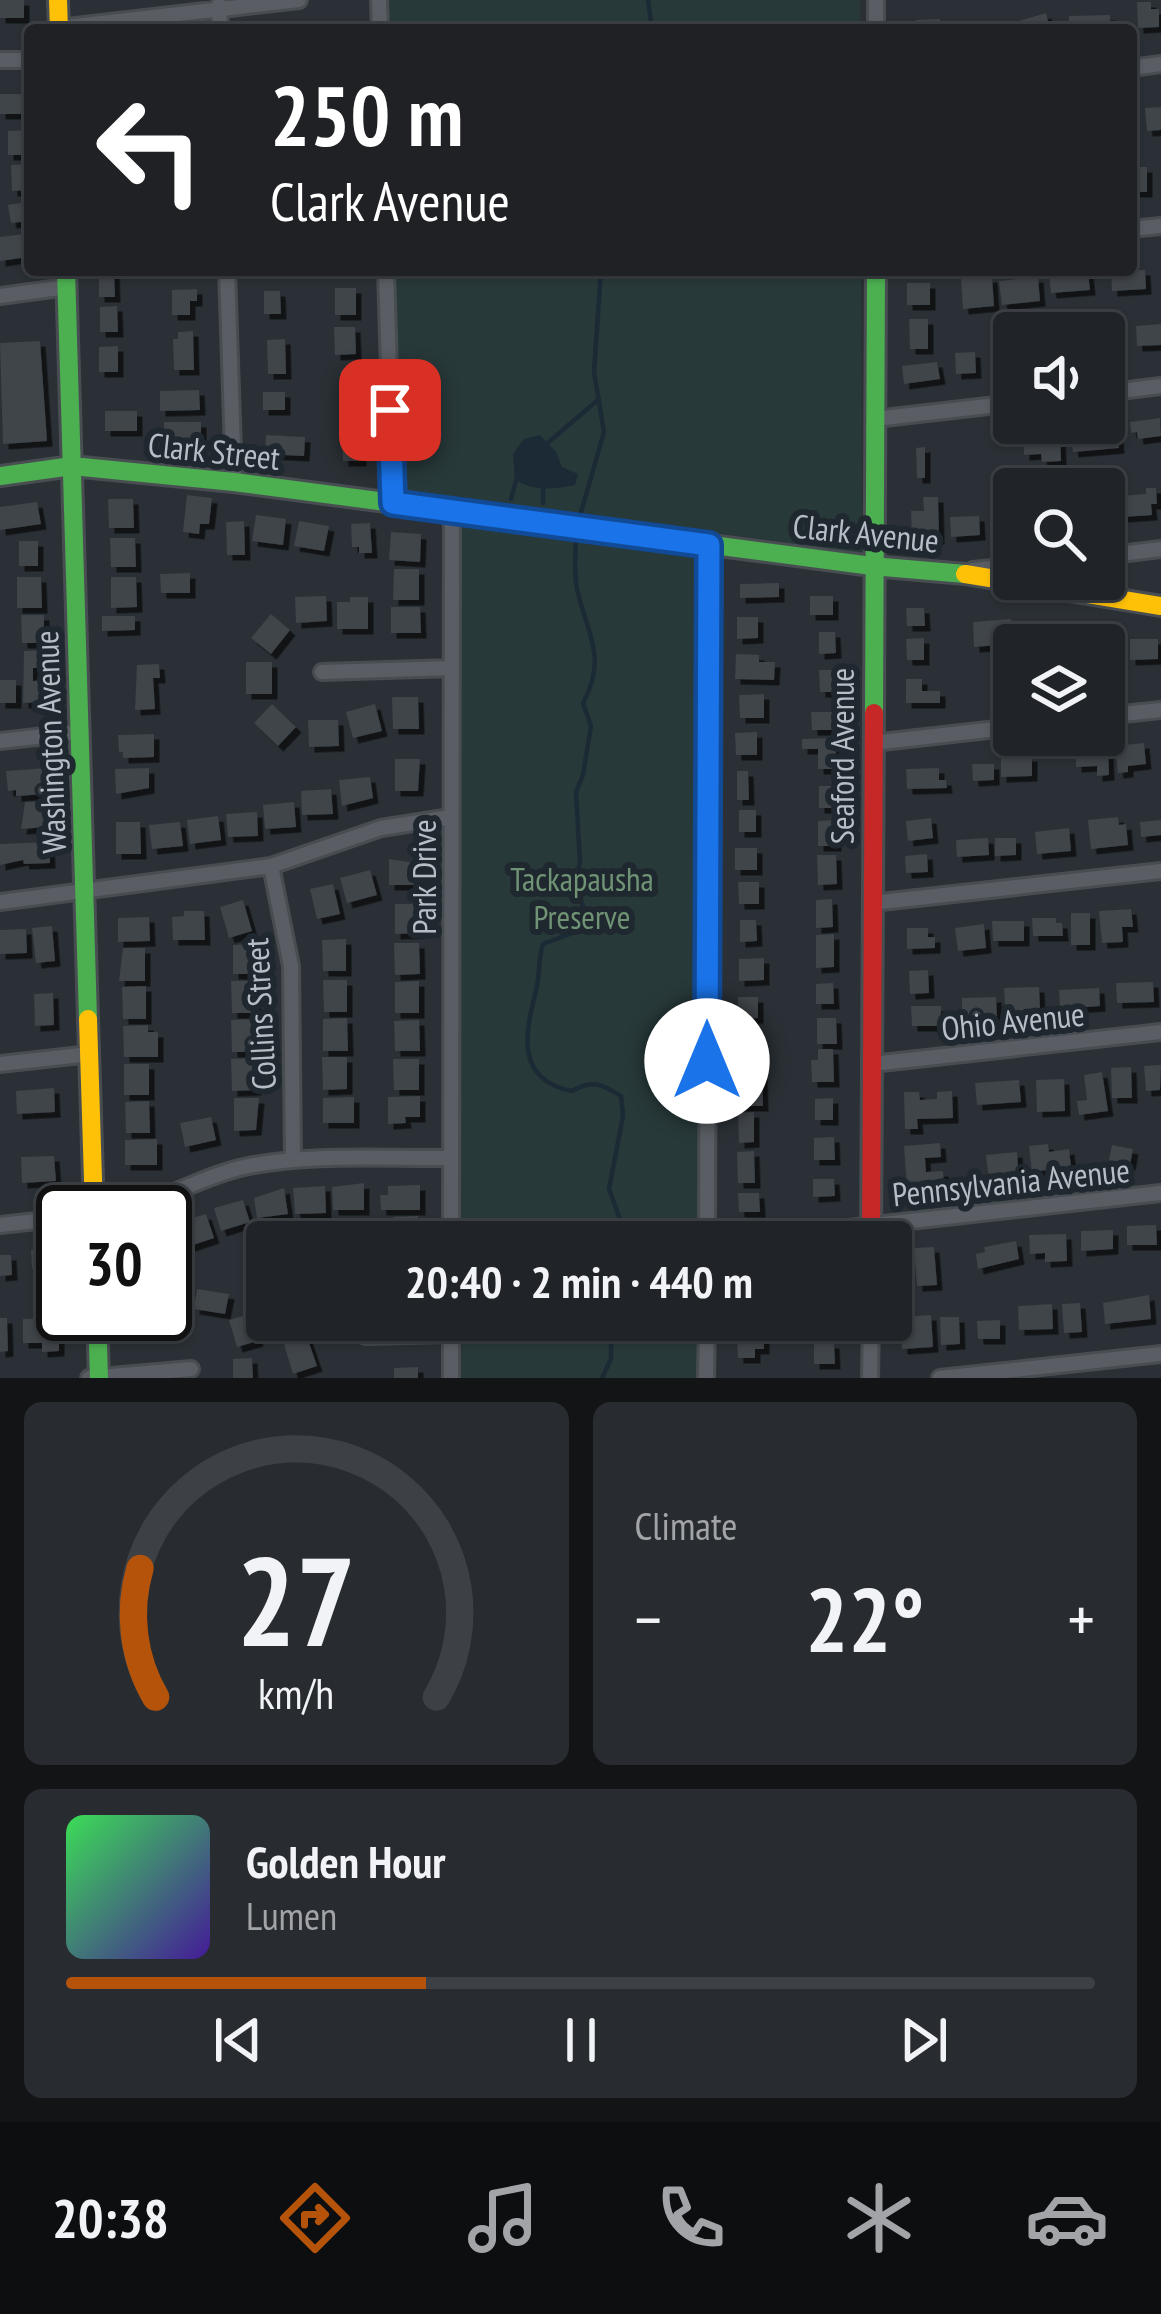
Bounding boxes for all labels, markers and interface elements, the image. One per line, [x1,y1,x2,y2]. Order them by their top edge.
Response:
text: 250 m [270,60,463,169]
icon: left [72,72,228,228]
text: Clark Avenue [270,166,510,236]
map controls [993,312,1125,756]
button: sound [993,312,1125,444]
pin [339,359,441,461]
icon: arrive [357,377,423,443]
street label: Clark Street [146,422,282,479]
button: search [993,468,1125,600]
street label: Clark Avenue [791,503,941,562]
button: layers [993,624,1125,756]
street label: Washington Avenue [24,630,75,854]
street label: Seaford Avenue [820,668,863,844]
street label: Park Drive [402,819,445,935]
park label: Tackapausha Preserve [510,857,654,938]
street label: Collins Street [234,937,285,1091]
street label: Ohio Avenue [939,992,1087,1049]
position arrow [644,998,770,1124]
street label: Pennsylvania Avenue [890,1148,1132,1215]
speed limit sign: 30 [36,1185,192,1341]
text: 20:40 · 2 min · 440 m [405,1252,753,1310]
text: Climate [635,1500,737,1551]
text: 27 [237,1519,356,1680]
text: 22° [805,1560,924,1677]
text: − [635,1576,662,1661]
text: + [1068,1576,1095,1661]
text: km/h [258,1664,334,1720]
text: Golden Hour [246,1832,446,1890]
text: Lumen [246,1890,337,1941]
icon: previous [205,2007,271,2073]
icon: pause [548,2007,614,2073]
icon: next [891,2007,957,2073]
icon: directions [273,2176,357,2260]
icon: music [461,2176,545,2260]
icon: phone [649,2176,733,2260]
icon: climate [837,2176,921,2260]
icon: car [1025,2176,1109,2260]
text: 20:38 [52,2183,169,2253]

